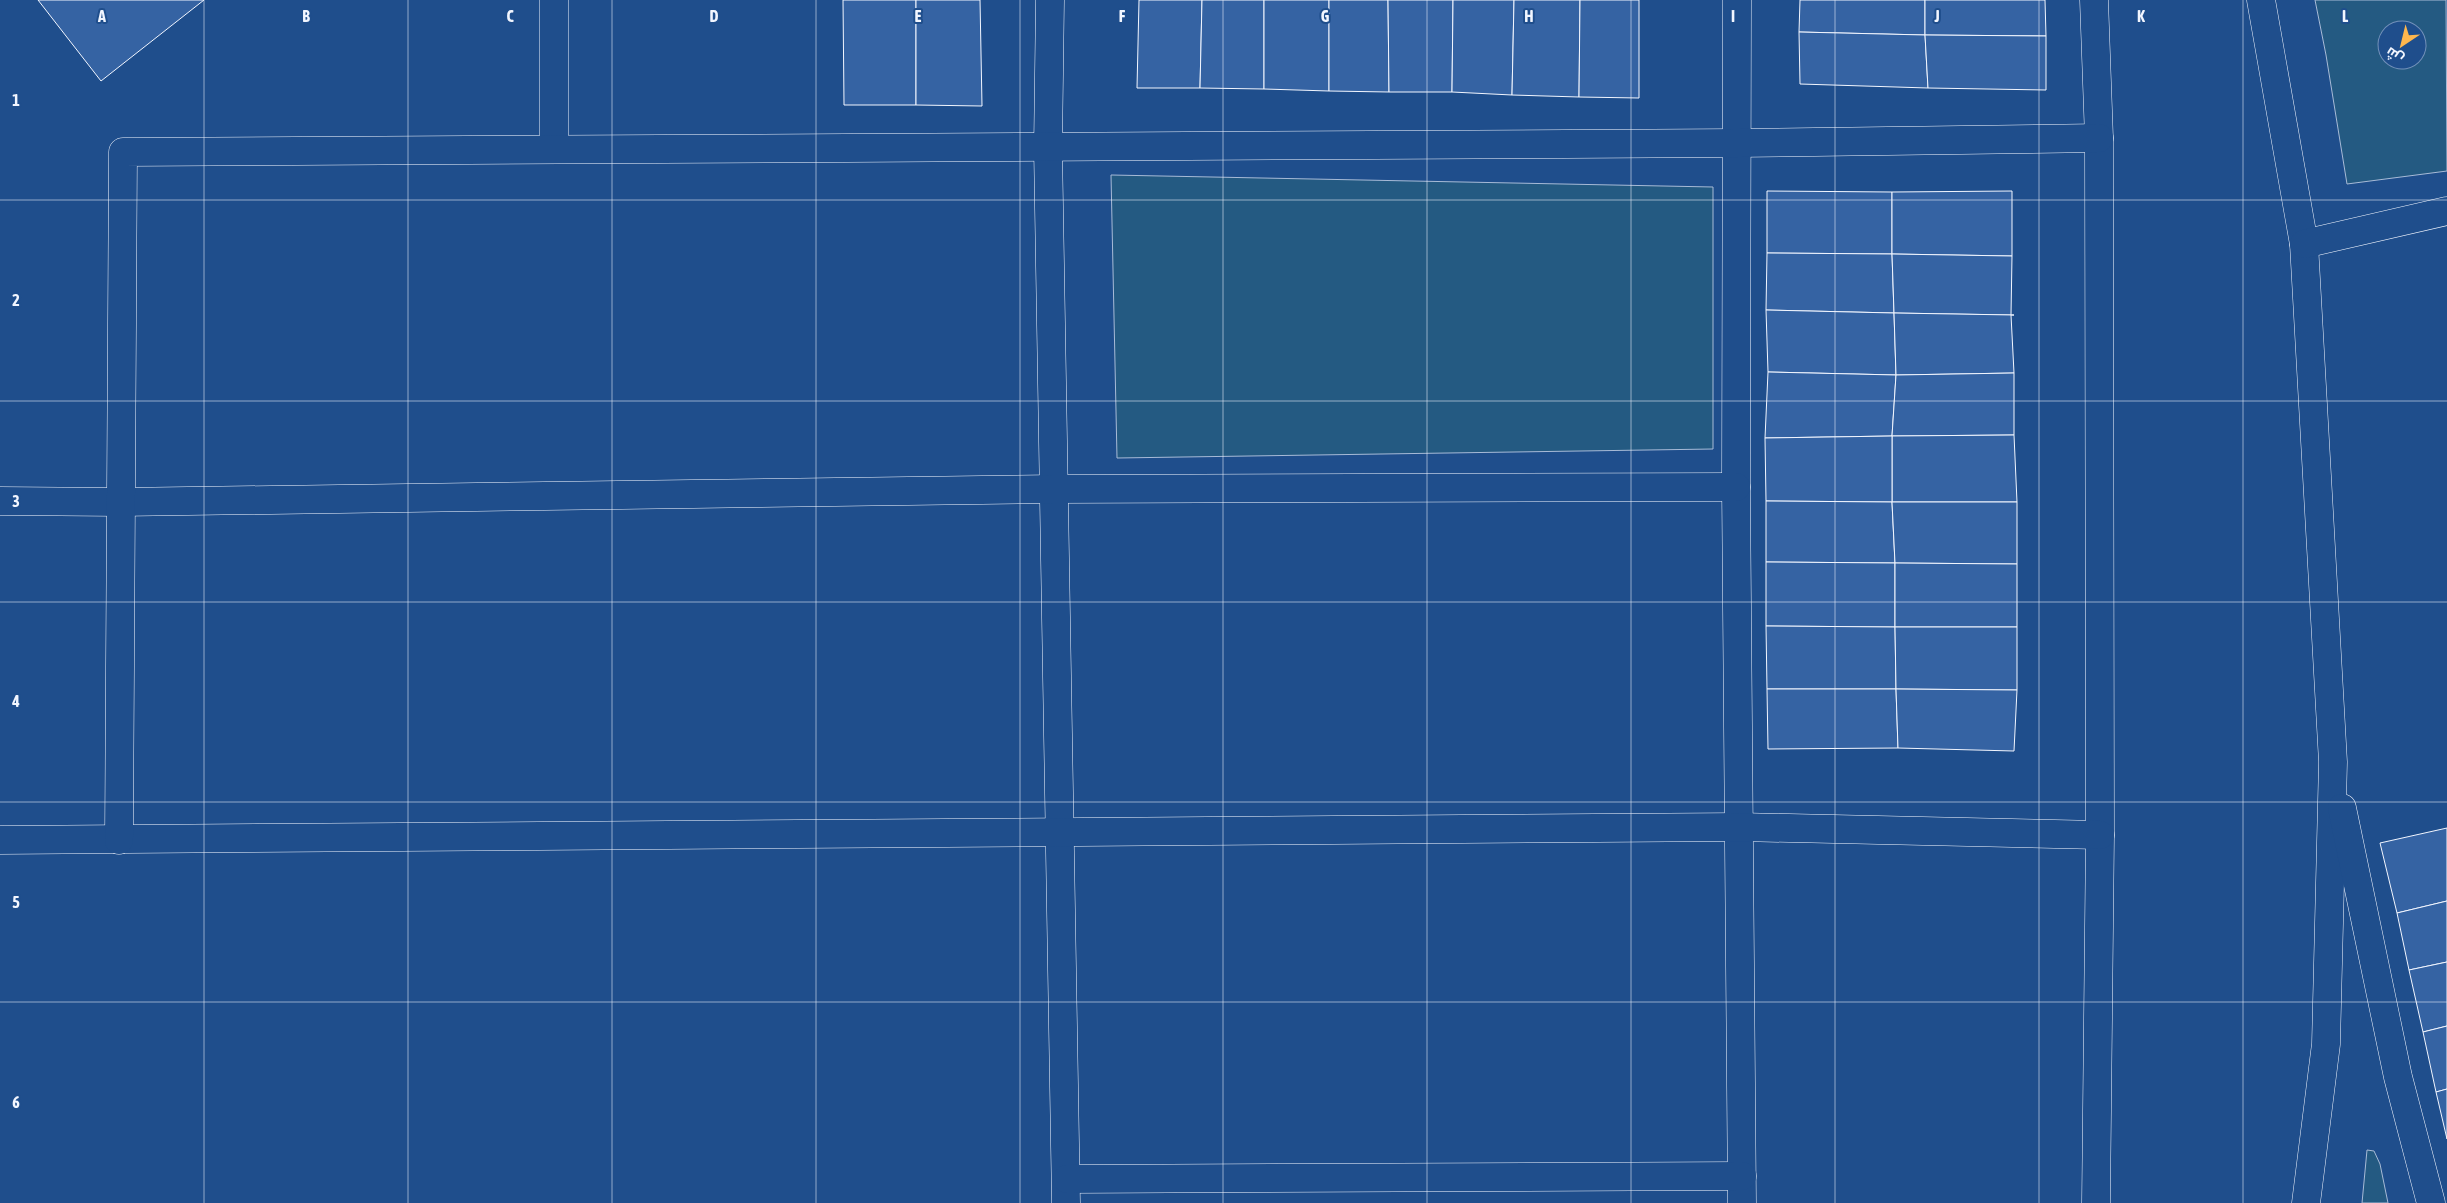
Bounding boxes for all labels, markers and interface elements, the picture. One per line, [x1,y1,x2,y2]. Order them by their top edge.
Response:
text: A [97,7,106,25]
text: B [302,7,310,25]
text: C [506,7,514,25]
text: D [710,7,719,25]
text: E [915,7,922,25]
text: F [1119,7,1126,25]
text: G [1321,7,1330,25]
text: H [1524,7,1534,25]
text: I [1731,7,1735,25]
text: J [1933,7,1940,25]
text: K [2137,7,2145,25]
text: L [2342,7,2349,25]
north arrow [2377,20,2427,70]
text: ش [2383,43,2407,67]
text: 1 [12,91,20,109]
text: 2 [12,291,20,309]
text: 3 [12,492,20,510]
text: 4 [11,692,20,710]
text: 5 [12,893,20,911]
text: 6 [12,1093,20,1111]

